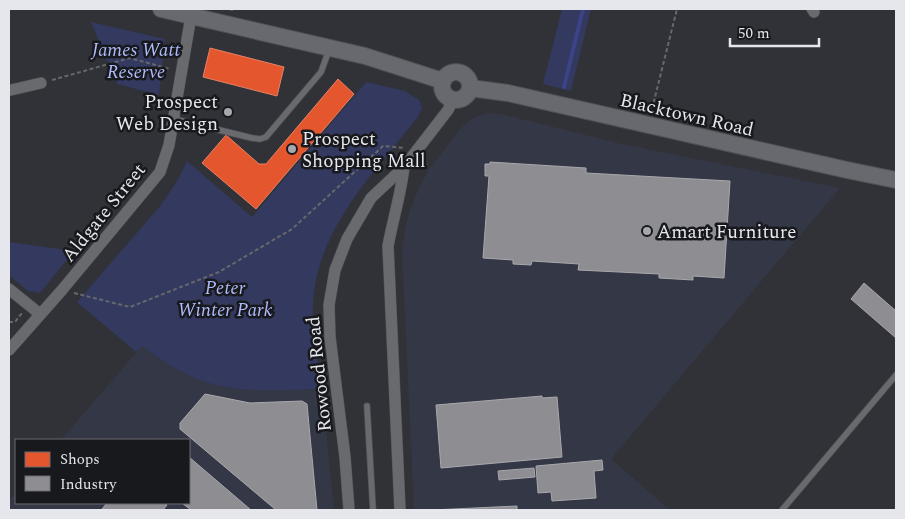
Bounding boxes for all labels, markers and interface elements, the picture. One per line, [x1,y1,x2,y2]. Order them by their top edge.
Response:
scale bar [730,15,819,47]
text: 50 m [738,22,770,45]
park label: James Watt Reserve [90,36,181,87]
street label: Blacktown Road [617,86,756,145]
place label: Prospect Web Design [116,88,218,139]
marker: Prospect Web Design [222,106,234,118]
place label: Prospect Shopping Mall [302,125,426,176]
marker: Prospect Shopping Mall [286,143,298,155]
street label: Aldgate Street [55,157,153,269]
place label: Amart Furniture [657,218,797,247]
marker: Amart Furniture [641,225,653,237]
park label: Peter Winter Park [177,274,273,325]
street label: Rowood Road [299,315,340,433]
legend [15,439,190,504]
text: Shops [60,448,100,471]
text: Industry [60,473,117,496]

